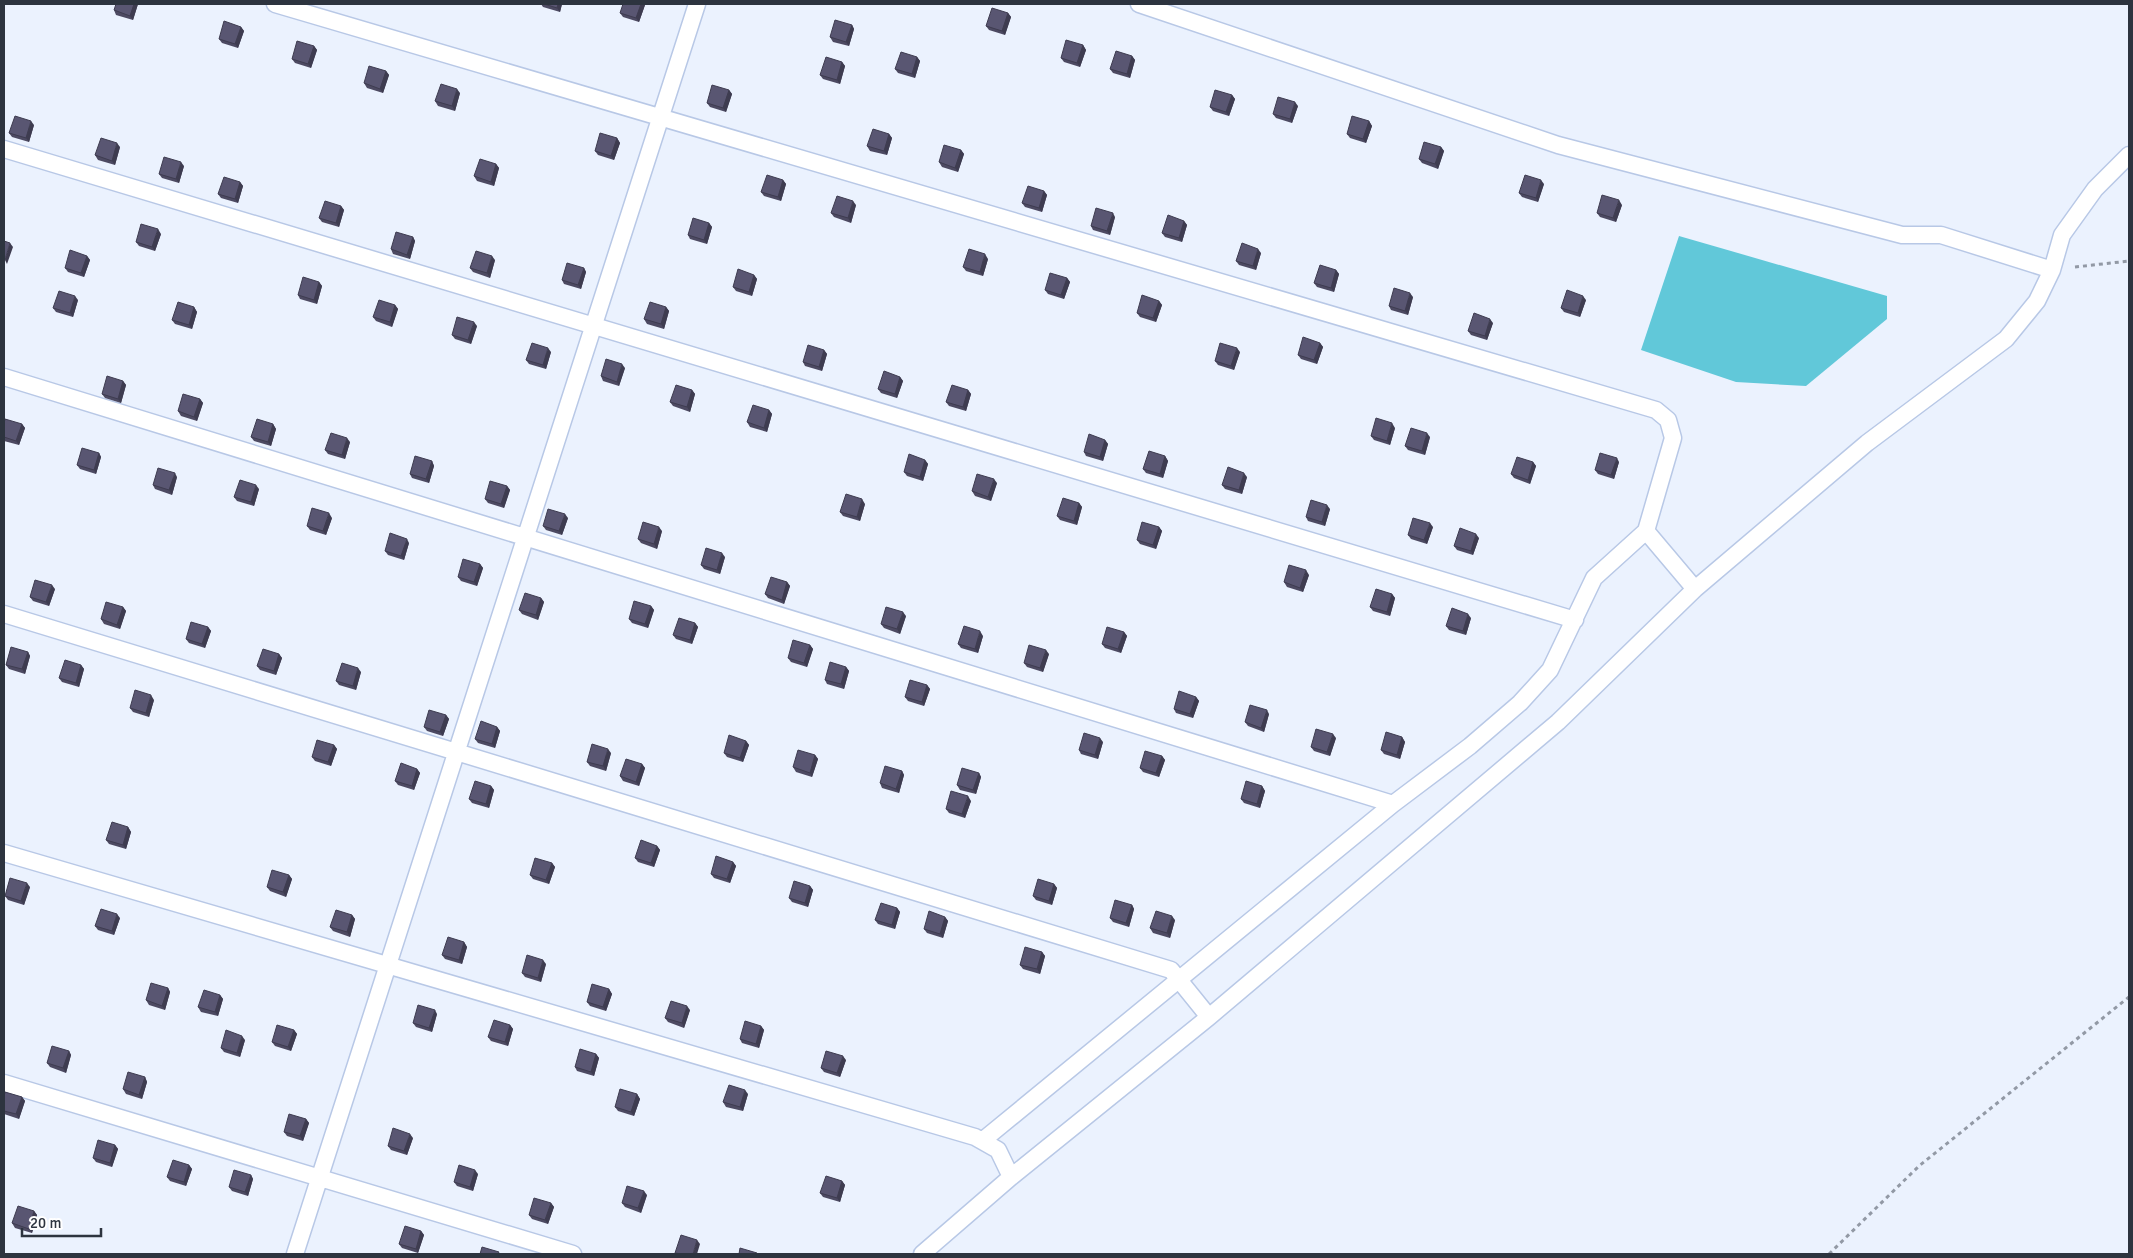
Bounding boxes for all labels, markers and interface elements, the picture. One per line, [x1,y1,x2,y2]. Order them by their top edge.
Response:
scale bar [22,1206,101,1238]
text: 20 m [30,1214,61,1232]

